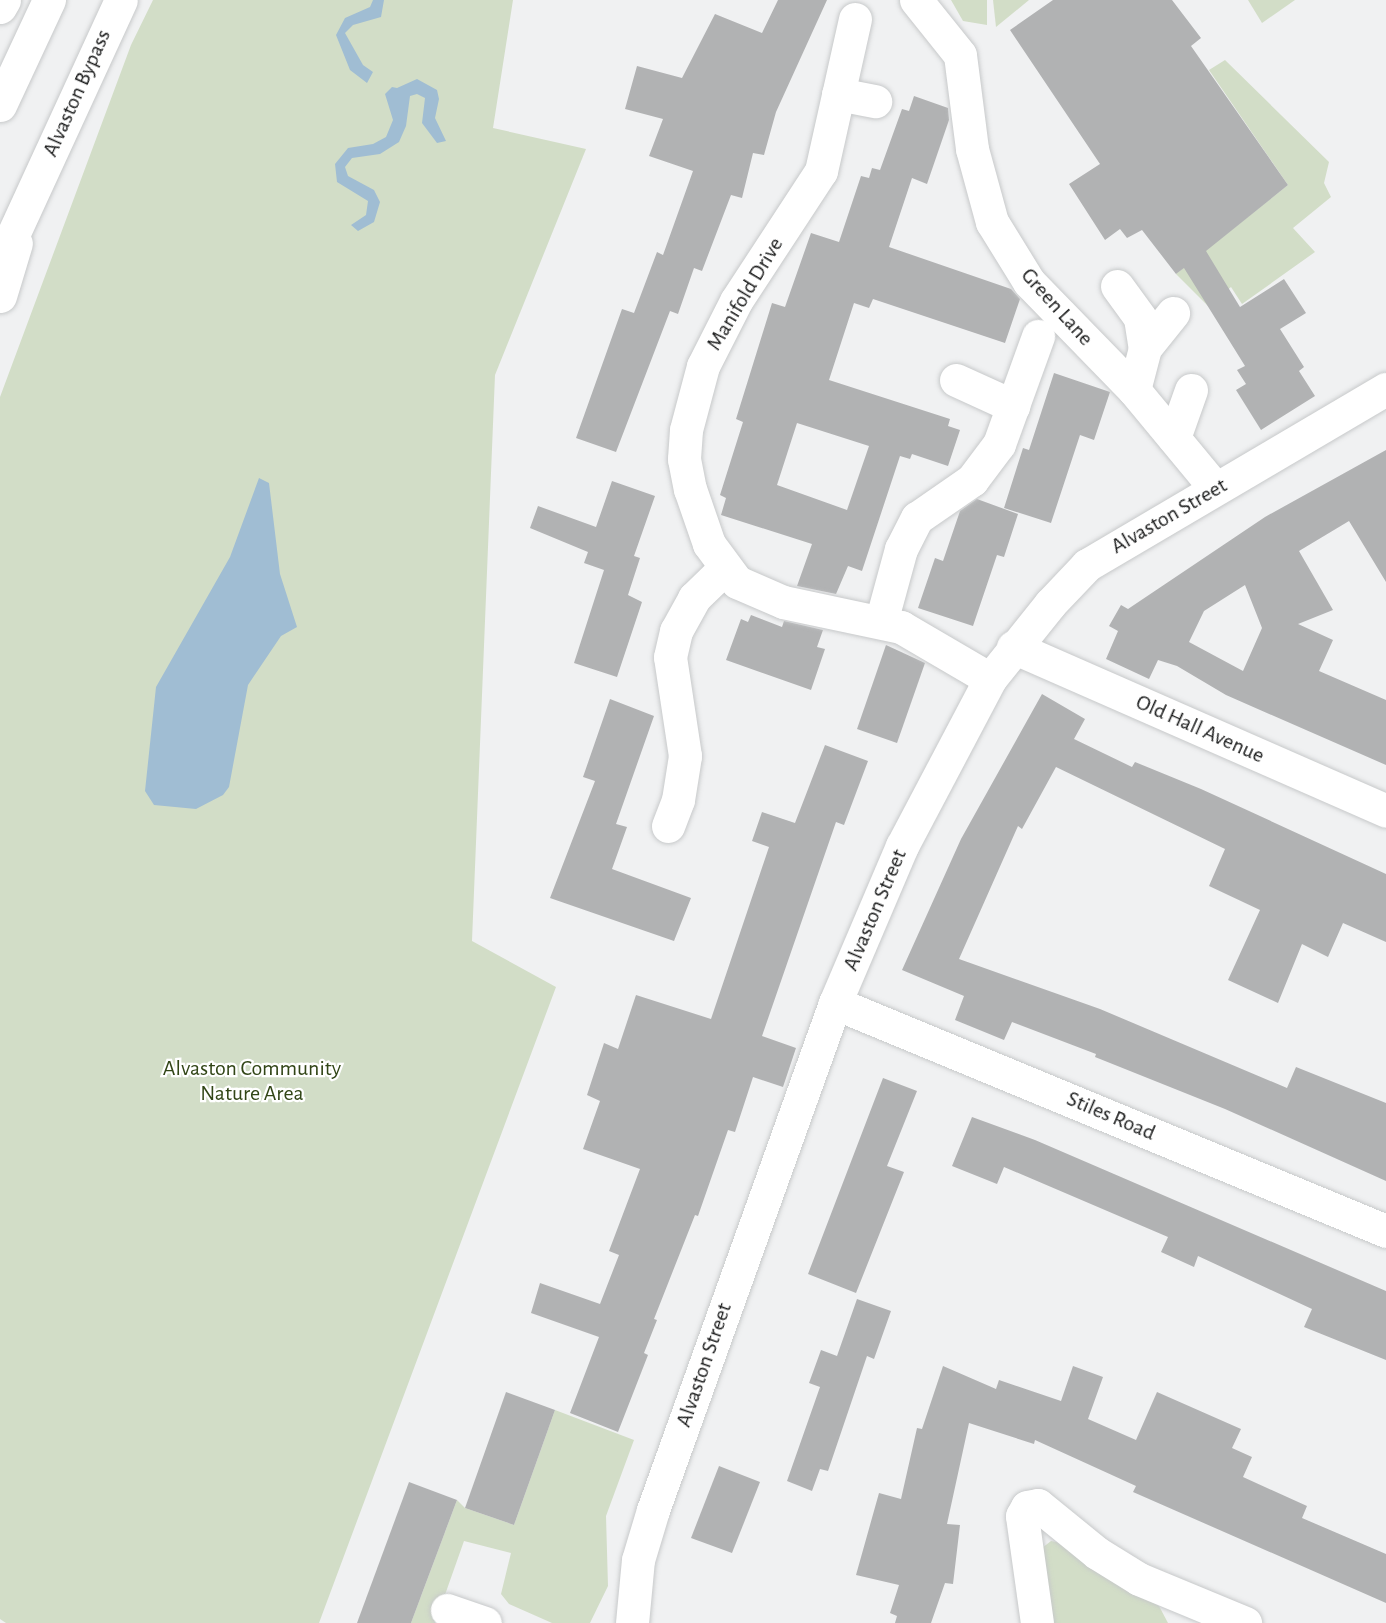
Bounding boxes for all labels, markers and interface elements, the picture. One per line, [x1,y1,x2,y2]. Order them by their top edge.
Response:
street label: Alvaston Bypass [37,25,117,161]
street label: Manifold Drive [701,233,789,355]
street label: Green Lane [1015,263,1099,351]
street label: Alvaston Street [1106,472,1232,560]
street label: Old Hall Avenue [1132,689,1268,769]
street label: Alvaston Street [838,845,912,975]
park label: Alvaston Community Nature Area [163,1055,341,1106]
street label: Stiles Road [1063,1086,1159,1146]
street label: Alvaston Street [670,1300,738,1430]

